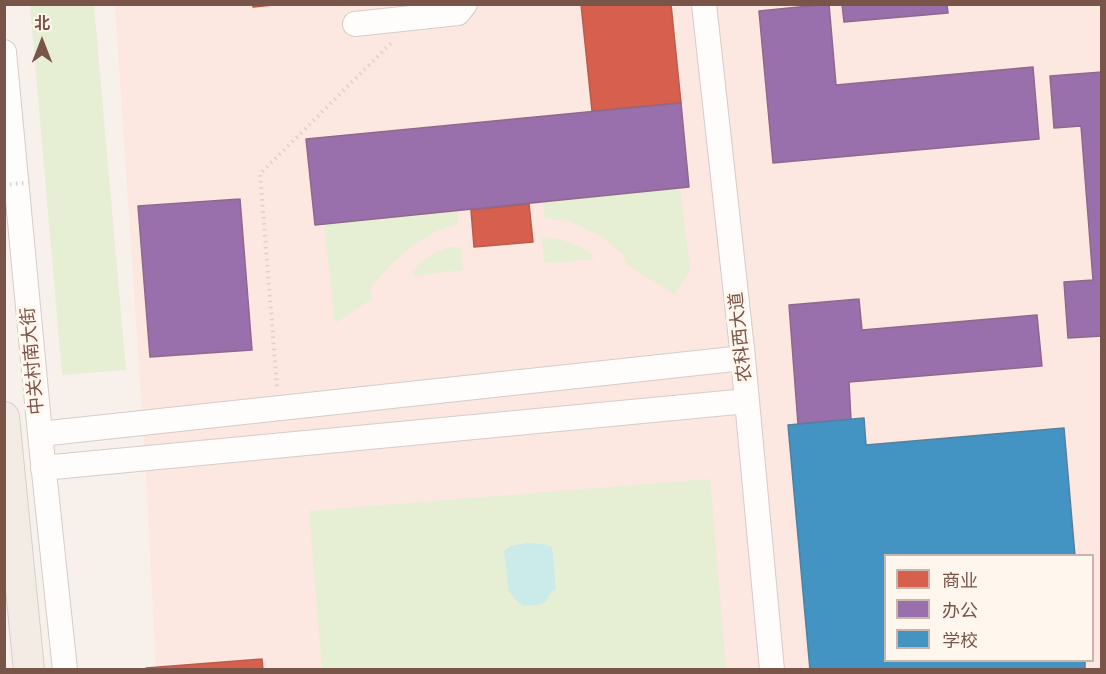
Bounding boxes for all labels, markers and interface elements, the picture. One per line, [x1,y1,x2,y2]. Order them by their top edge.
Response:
north arrow [12,12,72,72]
text: 北 [34,14,50,33]
street label: 农科西大道 [726,291,756,383]
street label: 中关村南大街 [18,306,48,416]
legend [884,554,1094,662]
text: 商业 [942,570,978,592]
text: 办公 [942,600,978,622]
text: 学校 [942,630,978,652]

